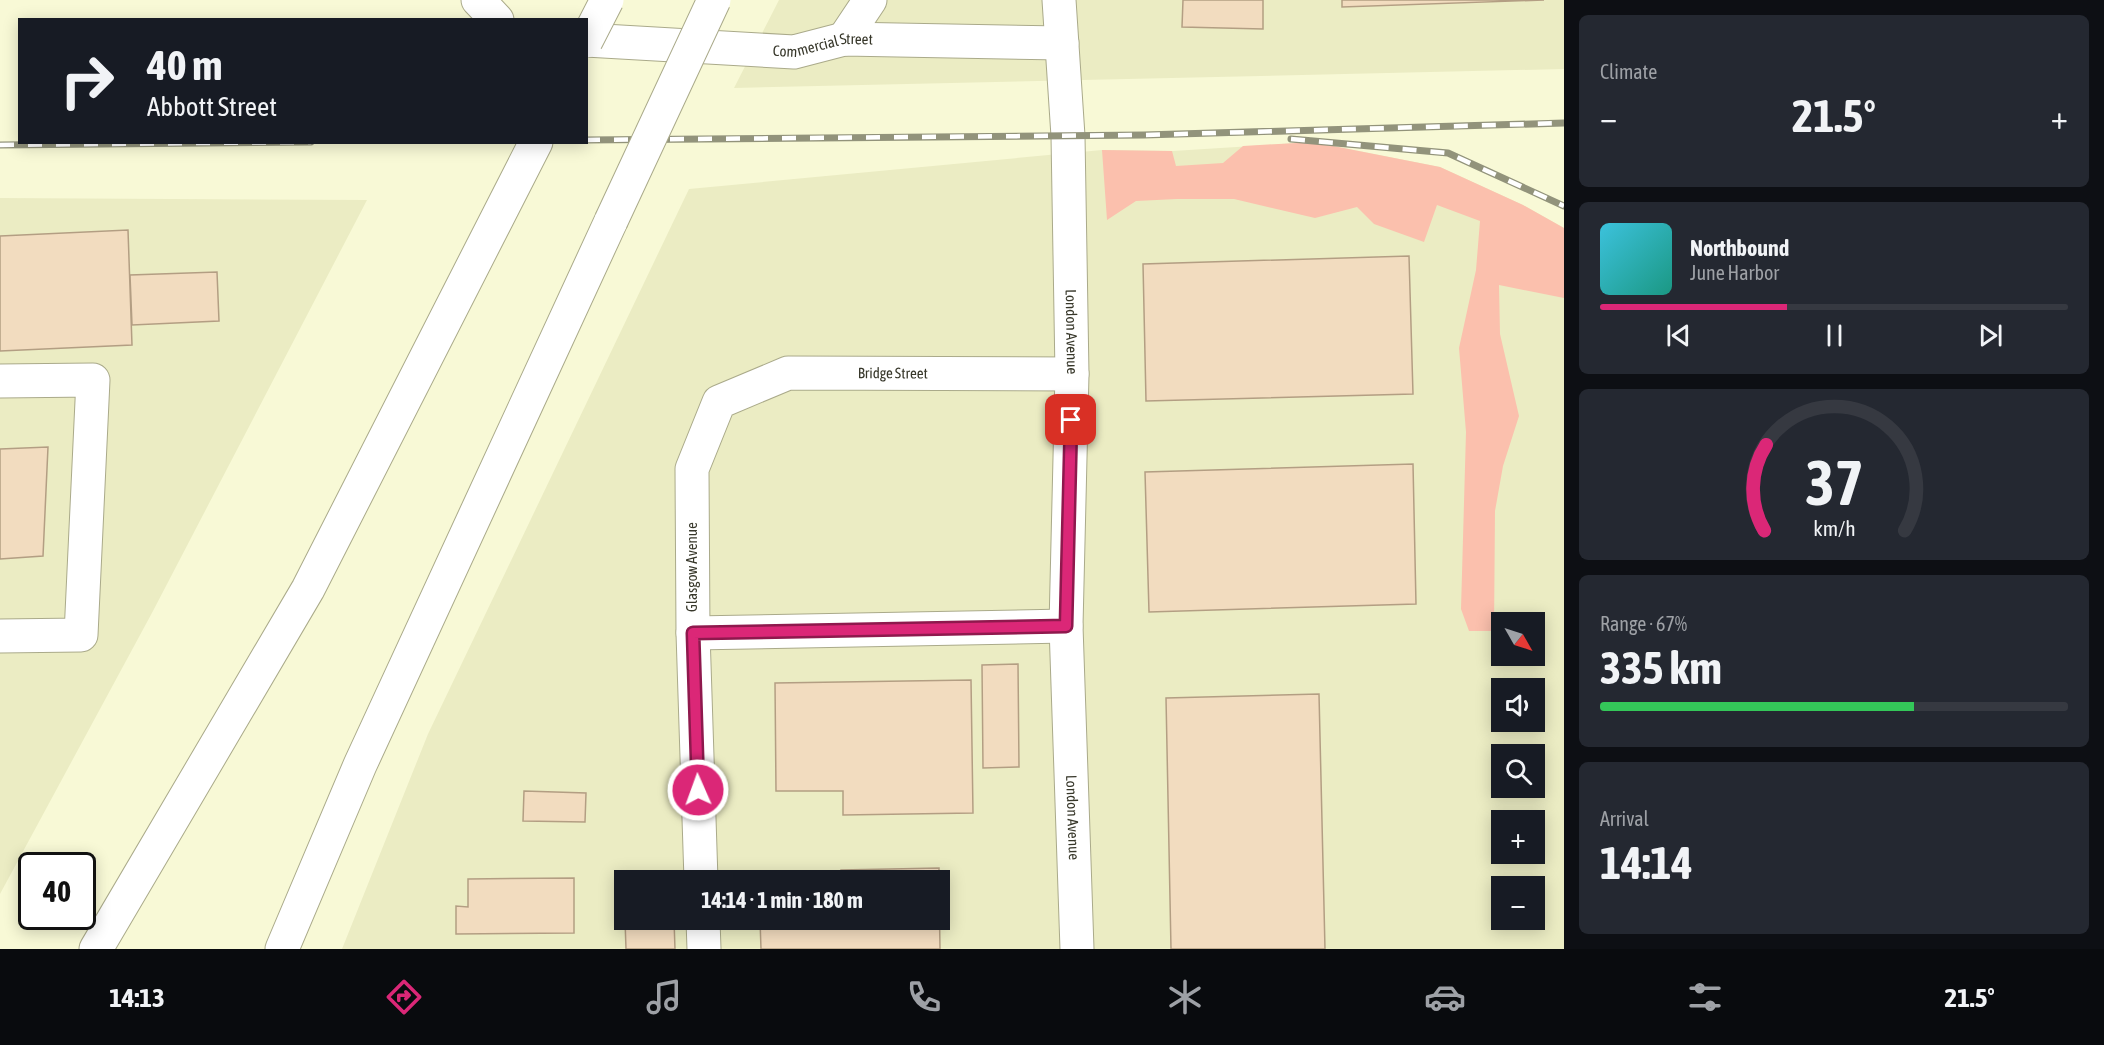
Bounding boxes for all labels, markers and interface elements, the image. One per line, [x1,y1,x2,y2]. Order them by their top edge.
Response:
street label: Commercial Street [772,30,873,60]
text: 40 m [147,41,222,89]
icon: right [48,42,126,120]
text: Climate [1600,60,1657,83]
text: 21.5° [1792,90,1876,142]
text: Abbott Street [147,91,277,122]
text: − [1600,98,1617,136]
text: + [2051,98,2068,136]
text: Northbound [1690,235,1789,261]
text: June Harbor [1690,261,1779,284]
street label: London Avenue [1063,289,1081,375]
icon: previous [1662,319,1695,352]
icon: pause [1818,319,1851,352]
icon: next [1974,319,2007,352]
street label: Bridge Street [858,364,928,381]
pin [1045,394,1096,445]
icon: arrive [1054,403,1087,436]
text: 37 [1805,448,1863,519]
text: km/h [1813,517,1855,542]
street label: Glasgow Avenue [683,522,700,612]
north arrow [1491,612,1545,666]
map controls [1491,612,1545,930]
text: Range · 67% [1600,612,1687,635]
text: 335 km [1600,642,1722,694]
button: sound [1491,678,1545,732]
button: search [1491,744,1545,798]
position arrow [666,758,730,822]
street label: London Avenue [1063,775,1083,861]
text: Arrival [1600,807,1649,830]
button: + [1491,810,1545,864]
text: 14:14 [1600,837,1693,889]
speed limit sign: 40 [18,852,96,930]
button: − [1491,876,1545,930]
text: 14:14 · 1 min · 180 m [701,887,863,913]
icon: directions [383,976,425,1018]
icon: music [643,976,685,1018]
icon: phone [903,976,945,1018]
icon: climate [1164,976,1206,1018]
icon: car [1424,976,1466,1018]
icon: filters [1684,976,1726,1018]
text: 14:13 [109,982,165,1013]
text: 21.5° [1944,982,1995,1013]

